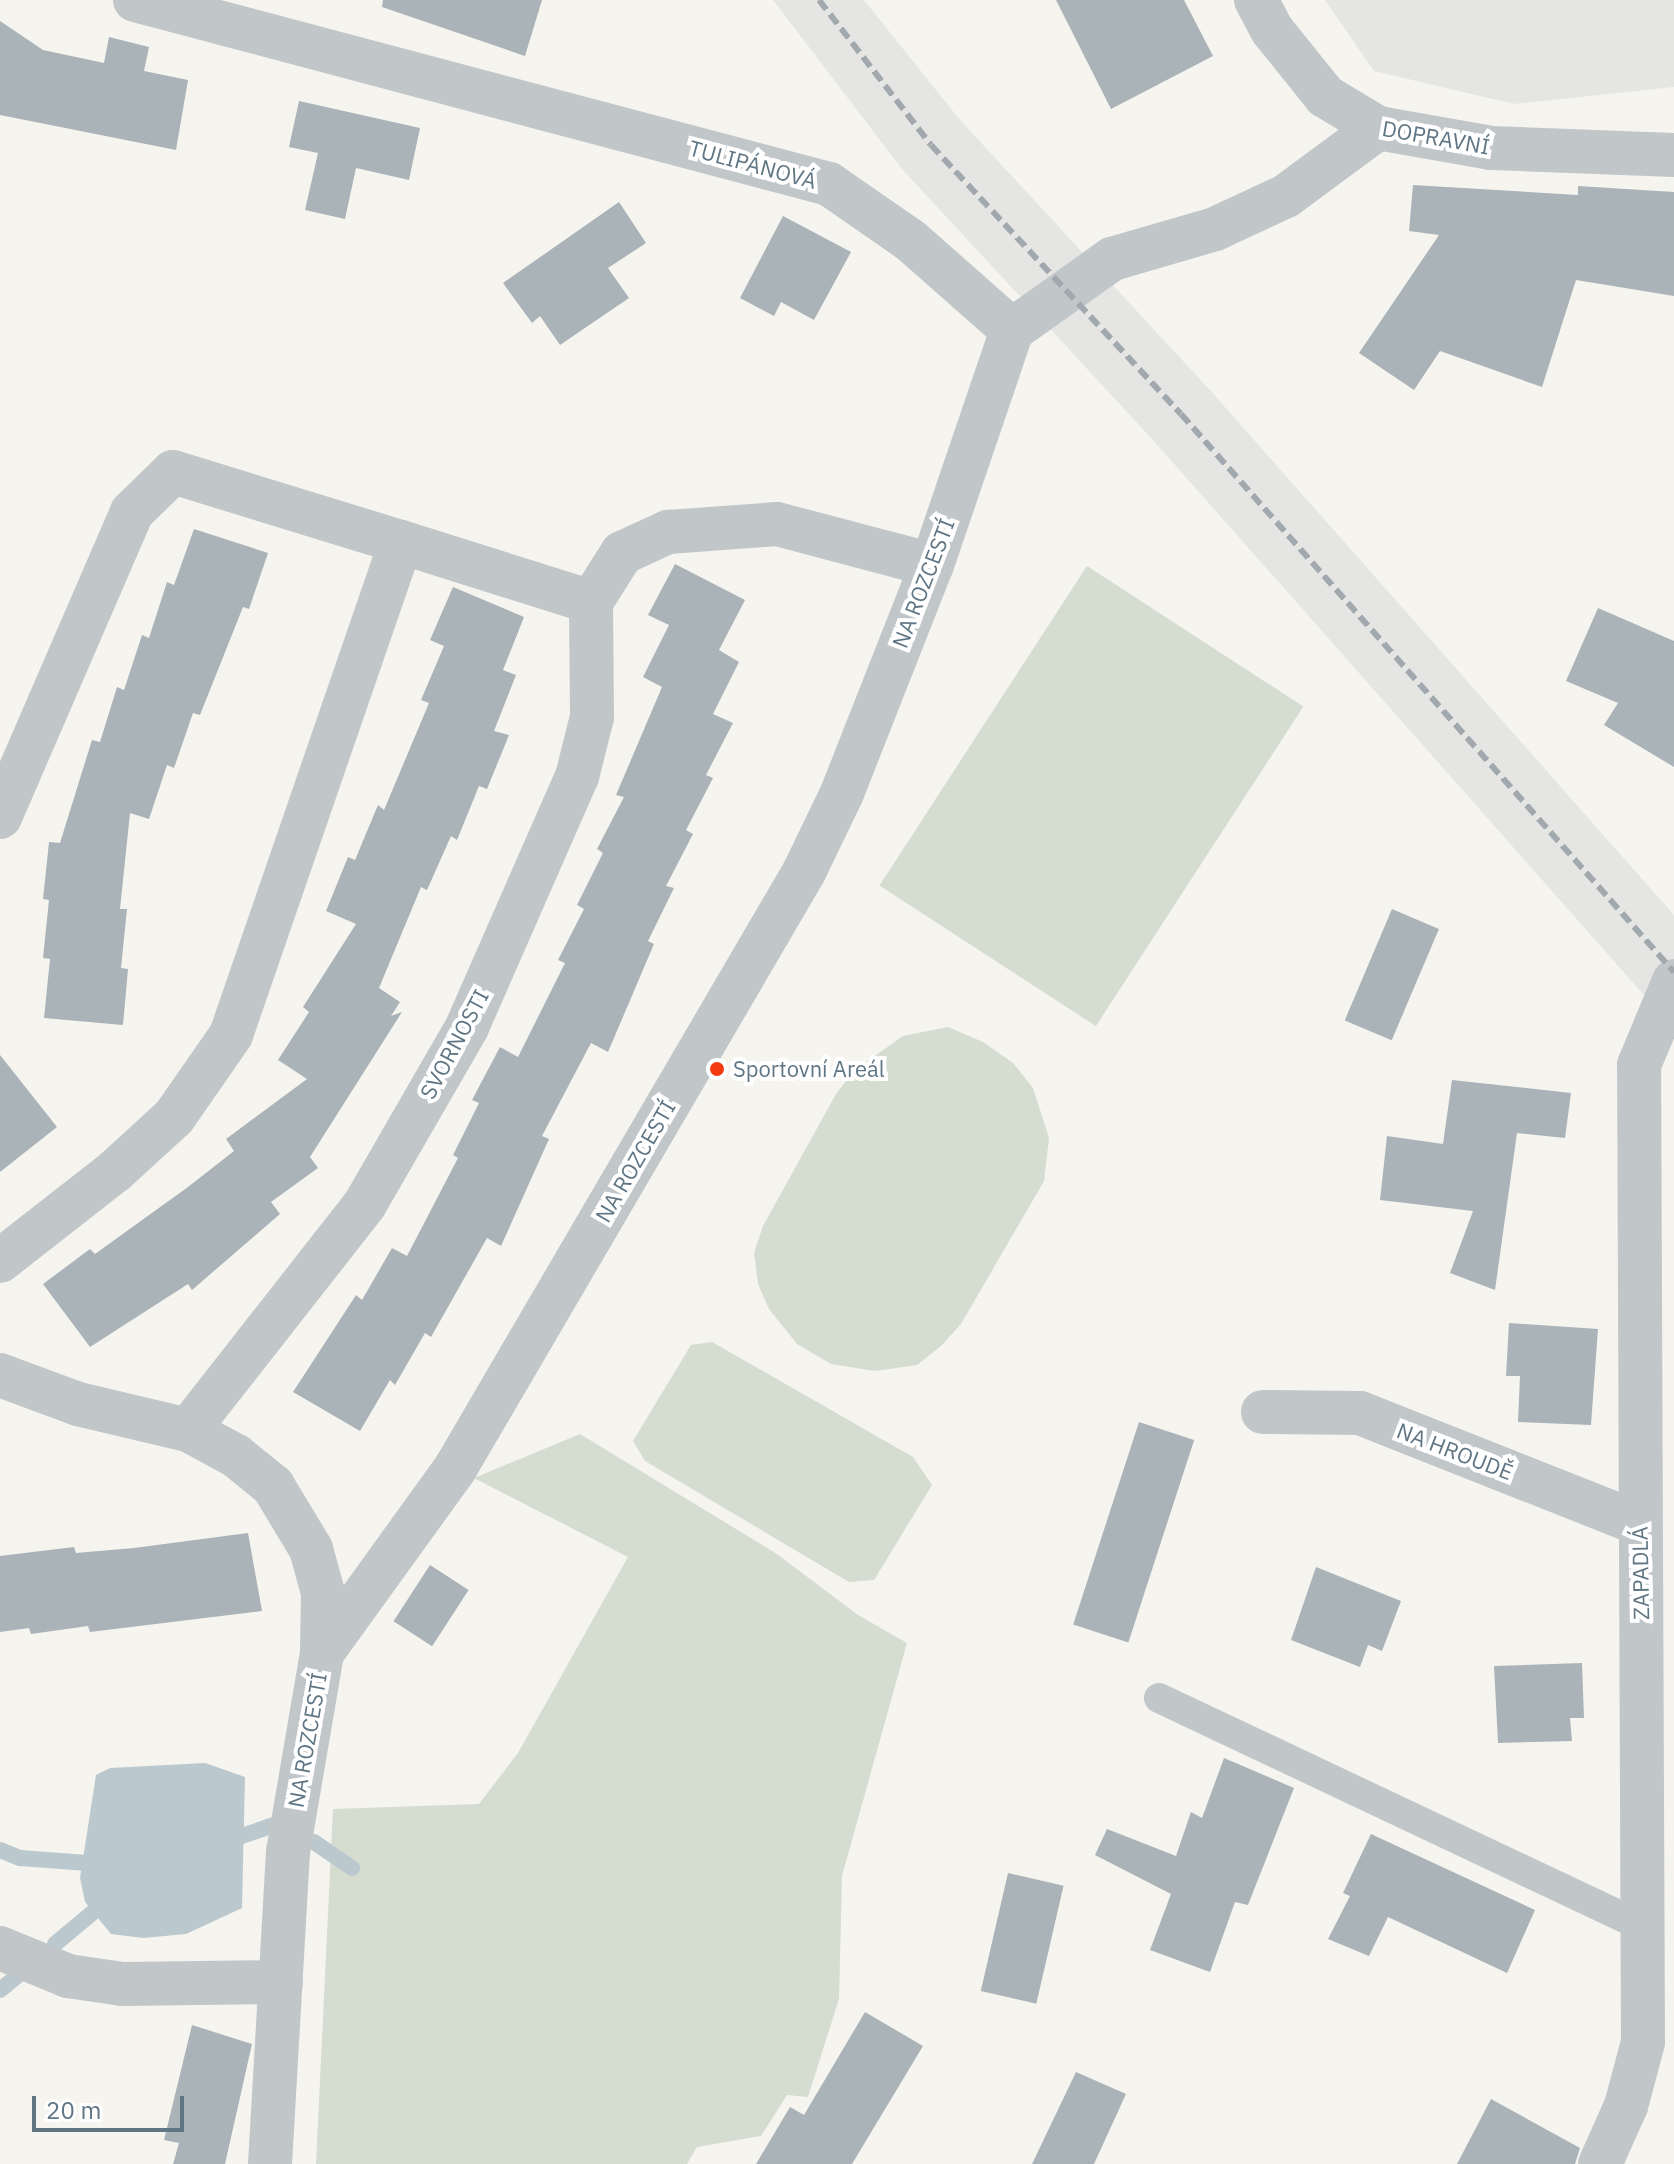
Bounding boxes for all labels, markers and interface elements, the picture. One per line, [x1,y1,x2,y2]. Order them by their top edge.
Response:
street label: DOPRAVNÍ [1380,115,1492,159]
street label: TULIPÁNOVÁ [686,134,820,194]
street label: NA ROZCESTÍ [886,514,960,652]
street label: SVORNOSTI [414,985,494,1103]
place label: Sportovní Areál [733,1056,885,1082]
marker: Sportovní Areál [708,1060,726,1078]
street label: NA ROZCESTÍ [589,1095,681,1227]
street label: NA HROUDĚ [1393,1417,1517,1485]
street label: ZAPADLÁ [1626,1526,1654,1620]
street label: NA ROZCESTÍ [282,1670,332,1810]
scale bar [36,2080,188,2130]
text: 20 m [46,2094,101,2126]

